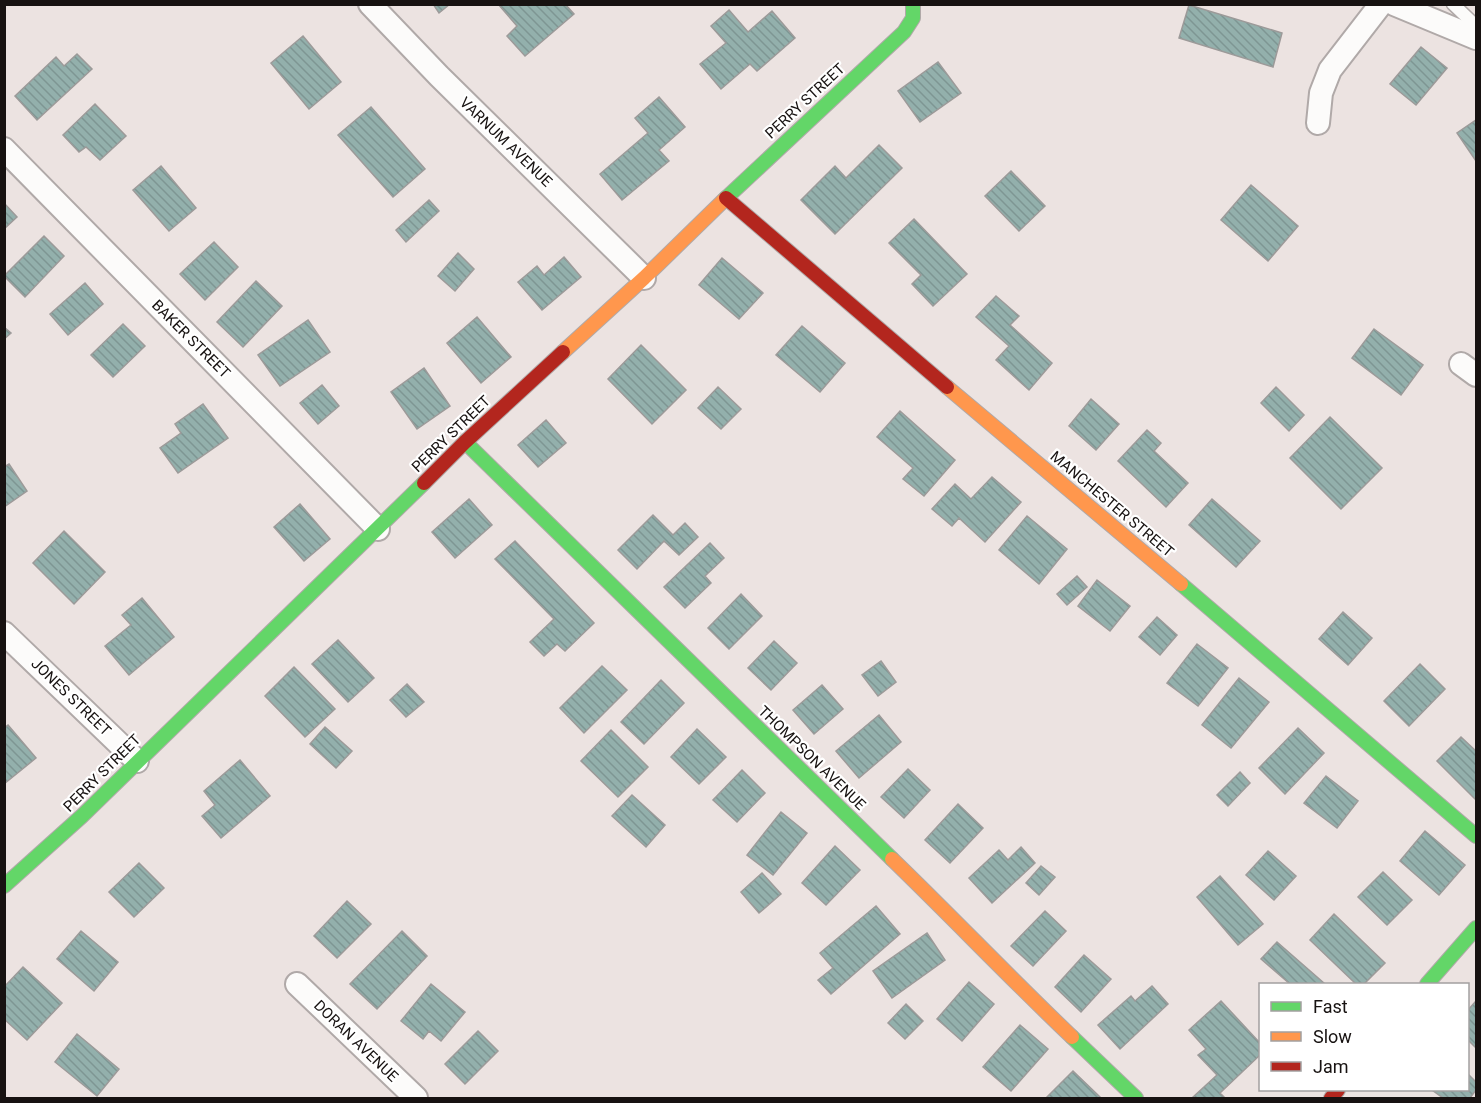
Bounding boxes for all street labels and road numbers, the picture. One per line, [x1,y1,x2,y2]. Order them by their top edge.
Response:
street label: PERRY STREET [762,60,849,142]
street label: VARNUM AVENUE [456,93,556,191]
street label: BAKER STREET [148,296,234,382]
street label: PERRY STREET [408,392,494,476]
street label: MANCHESTER STREET [1047,447,1177,561]
street label: JONES STREET [27,655,115,740]
street label: THOMPSON AVENUE [755,702,870,814]
street label: PERRY STREET [60,731,144,815]
street label: DORAN AVENUE [310,996,402,1086]

